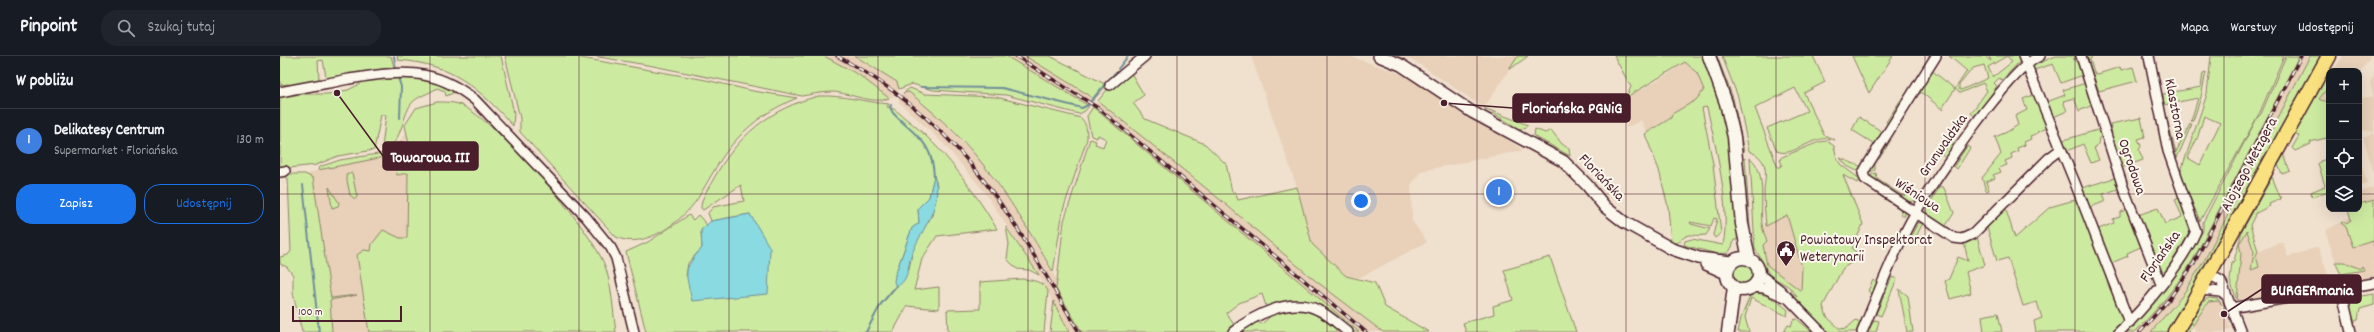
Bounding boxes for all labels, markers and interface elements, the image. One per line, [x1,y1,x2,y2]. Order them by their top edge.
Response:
search box [101,10,381,46]
text: Pinpoint [20,14,77,41]
icon: search [115,17,137,39]
text: Szukaj tutaj [147,17,215,39]
text: Mapa [2181,18,2209,38]
text: Warstwy [2231,18,2276,38]
text: Udostępnij [2298,18,2354,38]
map controls [2326,68,2362,212]
button: + [2326,68,2362,104]
text: W pobliżu [16,70,73,94]
street label: Klasztorna [2157,77,2191,142]
callout: Floriańska PGNiG [1513,94,1630,122]
text: Floriańska PGNiG [1522,98,1622,121]
button: − [2326,104,2362,140]
street label: Grunwaldzka [1914,109,1974,182]
street label: Alojzego Metzgera [2216,113,2285,216]
text: Delikatesy Centrum [54,120,165,142]
text: 1 [28,131,30,150]
text: 130 m [236,131,264,150]
street label: Ogrodowa [2111,136,2151,199]
button: locate [2326,140,2362,176]
text: Supermarket · Floriańska [54,142,177,161]
callout: Towarowa III [383,142,478,170]
text: Towarowa III [390,147,471,170]
street label: Floriańska [1573,149,1630,207]
street label: Wiśniowa [1890,173,1945,220]
button: layers [2326,176,2362,212]
pin: 1 [1486,177,1512,207]
button: Zapisz [16,184,136,224]
button: Udostępnij [144,184,264,224]
your location [1351,191,1371,211]
street label: Floriańska [2135,226,2187,287]
place label: Powiatowy Inspektorat Weterynarii [1800,230,1933,269]
public building icon: Powiatowy Inspektorat Weterynarii [1775,239,1797,267]
callout: BURGERmania [2262,275,2361,303]
text: BURGERmania [2271,280,2355,303]
scale bar [292,304,402,323]
text: 100 m [298,305,322,321]

